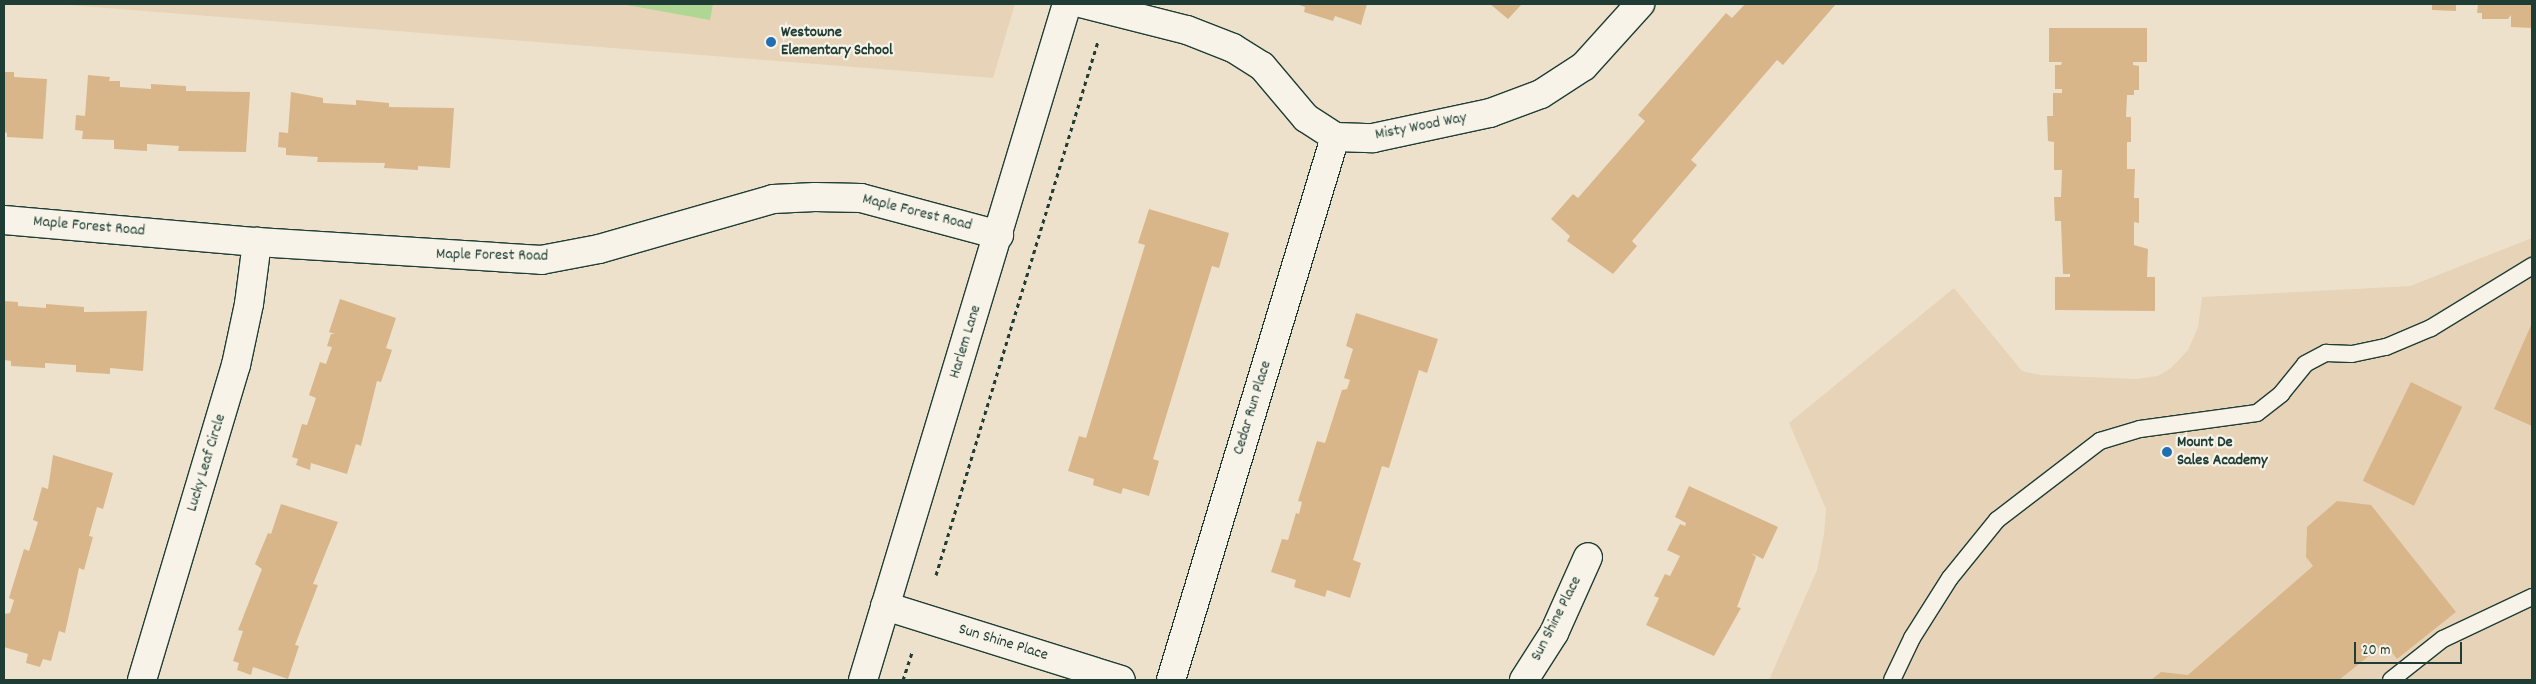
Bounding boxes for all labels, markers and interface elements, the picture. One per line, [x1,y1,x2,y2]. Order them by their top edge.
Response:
place label: Westowne Elementary School [781,23,893,61]
marker: Westowne Elementary School [765,36,777,48]
street label: Misty Wood Way [1374,109,1468,145]
street label: Maple Forest Road [860,190,974,236]
street label: Maple Forest Road [32,213,146,241]
street label: Maple Forest Road [436,245,548,267]
street label: Harlem Lane [946,303,986,381]
street label: Cedar Run Place [1230,359,1276,457]
street label: Lucky Leaf Circle [183,412,231,514]
place label: Mount De Sales Academy [2177,433,2267,471]
marker: Mount De Sales Academy [2161,446,2173,458]
street label: Sun Shine Place [1527,573,1587,665]
street label: Sun Shine Place [956,620,1050,666]
scale bar [2356,632,2464,664]
text: 20 m [2362,640,2390,662]

